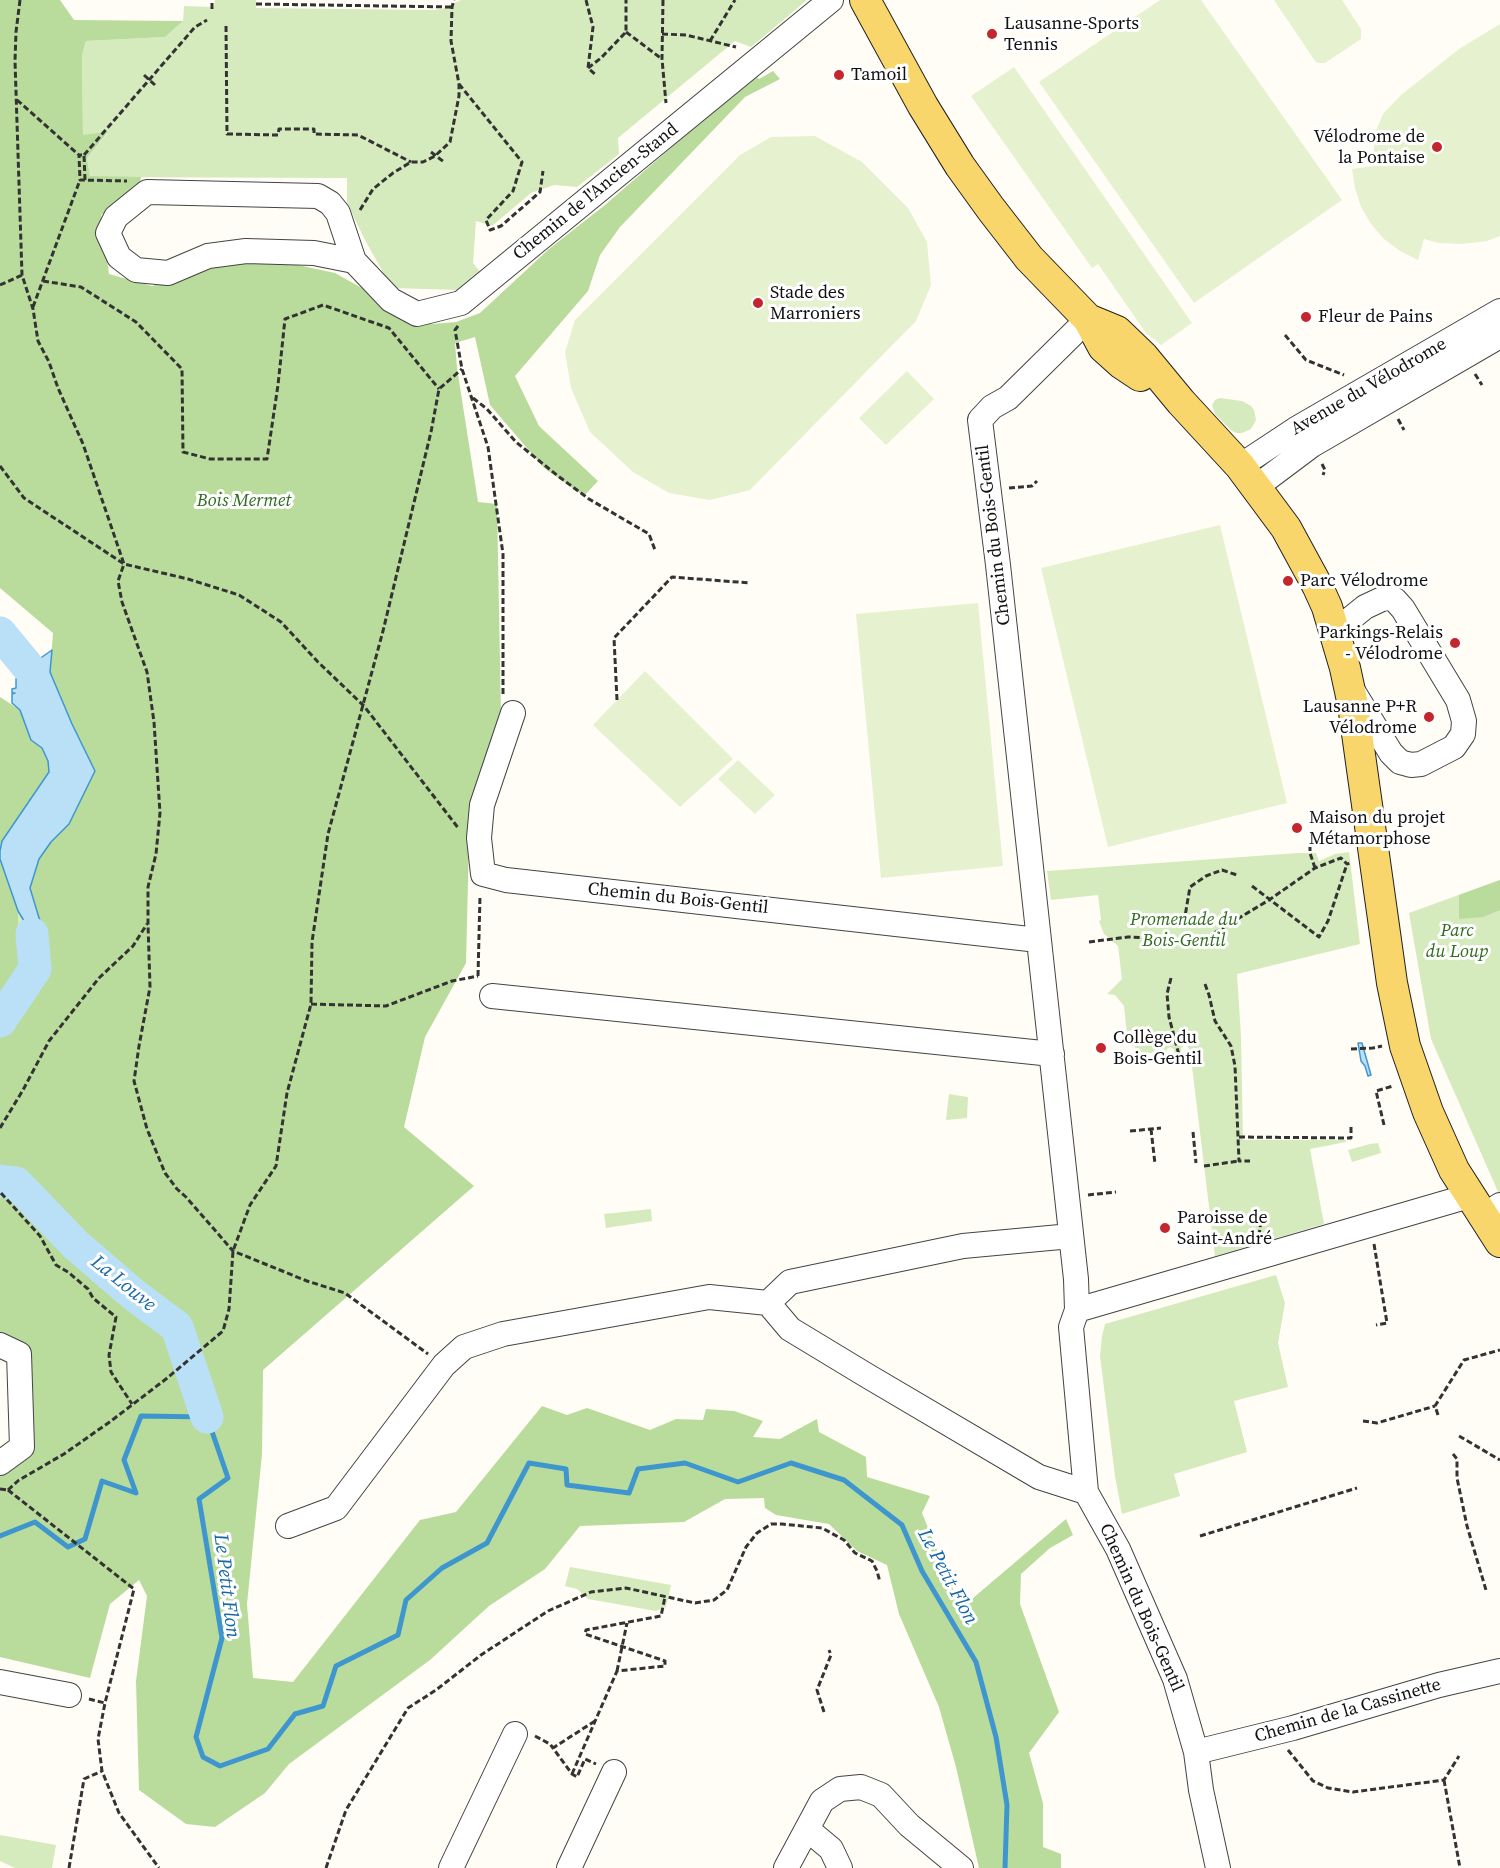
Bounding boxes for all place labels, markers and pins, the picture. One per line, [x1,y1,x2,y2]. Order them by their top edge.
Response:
place label: Lausanne-Sports Tennis [1004,13,1139,56]
marker: Lausanne-Sports Tennis [985,27,999,41]
place label: Tamoil [851,64,907,86]
marker: Tamoil [832,68,846,82]
place label: Vélodrome de la Pontaise [1313,126,1425,168]
marker: Vélodrome de la Pontaise [1430,140,1444,154]
place label: Stade des Marroniers [770,282,861,324]
marker: Stade des Marroniers [751,296,765,310]
place label: Fleur de Pains [1318,306,1433,328]
marker: Fleur de Pains [1299,310,1313,324]
place label: Parc Vélodrome [1300,570,1428,592]
marker: Parc Vélodrome [1281,574,1295,588]
place label: Parkings-Relais - Vélodrome [1319,622,1443,664]
marker: Parkings-Relais - Vélodrome [1448,636,1462,650]
place label: Lausanne P+R Vélodrome [1303,696,1417,738]
marker: Lausanne P+R Vélodrome [1422,710,1436,724]
place label: Maison du projet Métamorphose [1309,807,1445,850]
marker: Maison du projet Métamorphose [1290,821,1304,835]
place label: Collège du Bois-Gentil [1113,1027,1202,1070]
marker: Collège du Bois-Gentil [1094,1041,1108,1055]
place label: Paroisse de Saint-André [1177,1207,1272,1250]
marker: Paroisse de Saint-André [1158,1221,1172,1235]

